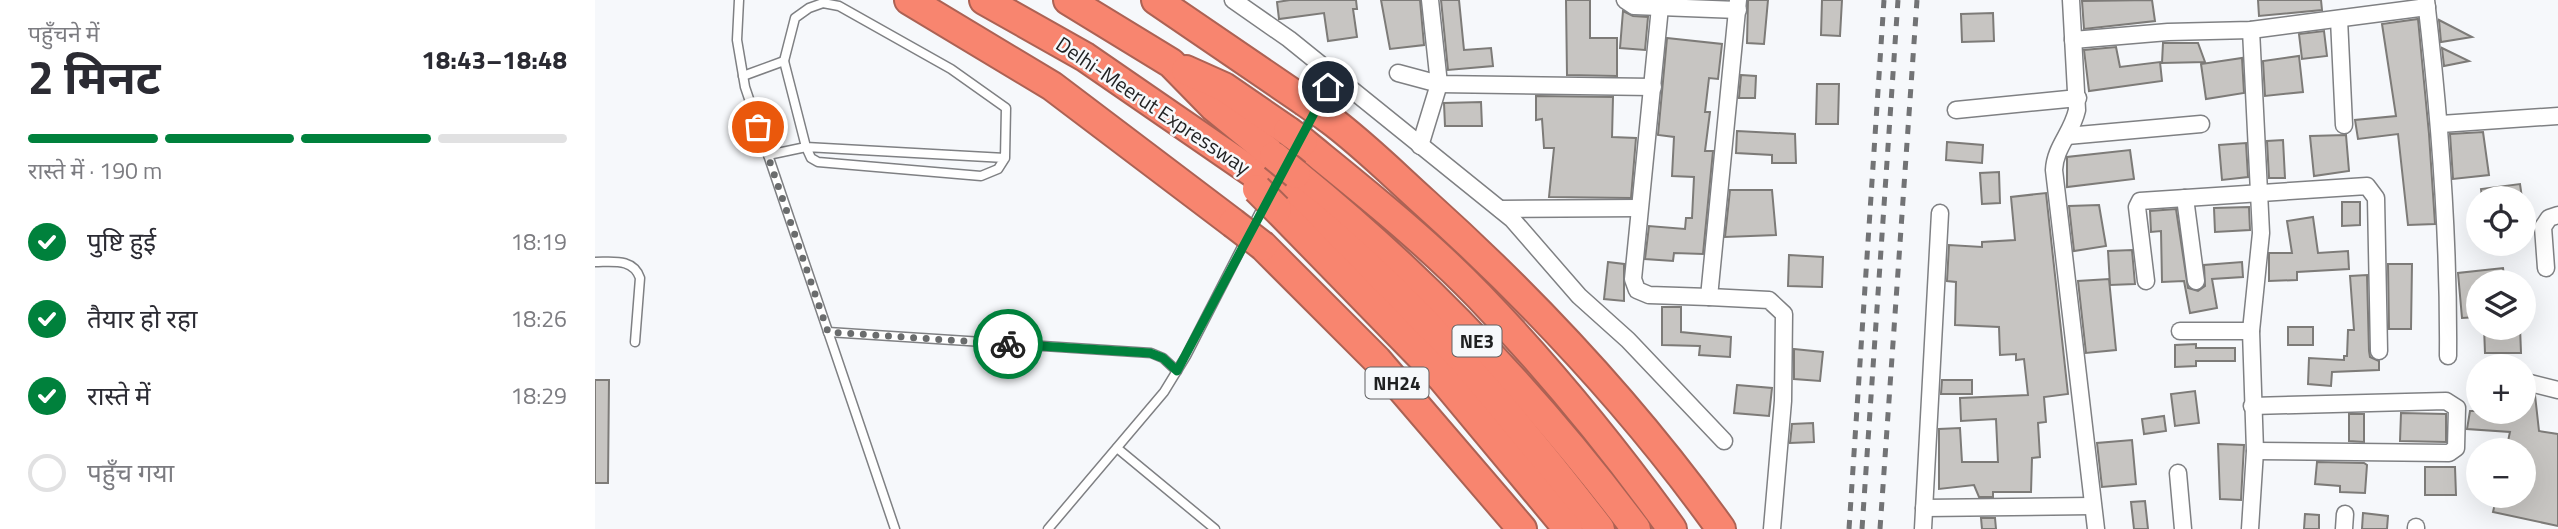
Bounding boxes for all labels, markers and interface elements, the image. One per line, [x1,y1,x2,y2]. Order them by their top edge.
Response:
text: पहुँचने में [28,16,99,51]
street label: Delhi-Meerut Expressway [1050,28,1257,182]
text: 18:43–18:48 [421,40,567,79]
text: 2 मिनट [28,42,160,112]
pin [1298,57,1358,117]
icon: home [1309,68,1347,106]
pin [728,97,788,157]
icon: bag [739,108,777,146]
text: रास्ते में · 190 m [28,153,162,188]
map controls [2466,186,2536,508]
button: locate [2466,186,2536,256]
text: पुष्टि हुई [87,222,156,261]
icon: check [28,223,66,261]
text: 18:19 [510,224,567,259]
button: layers [2466,270,2536,340]
text: तैयार हो रहा [87,299,197,338]
icon: check [28,300,66,338]
text: 18:26 [510,301,567,336]
courier [973,309,1043,379]
icon: bike [989,325,1027,363]
road number: NE3 [1453,326,1501,356]
button: + [2466,354,2536,424]
road number: NH24 [1365,368,1429,398]
text: रास्ते में [87,376,151,415]
icon: check [28,377,66,415]
text: 18:29 [510,378,567,413]
button: − [2466,438,2536,508]
text: पहुँच गया [87,453,174,492]

